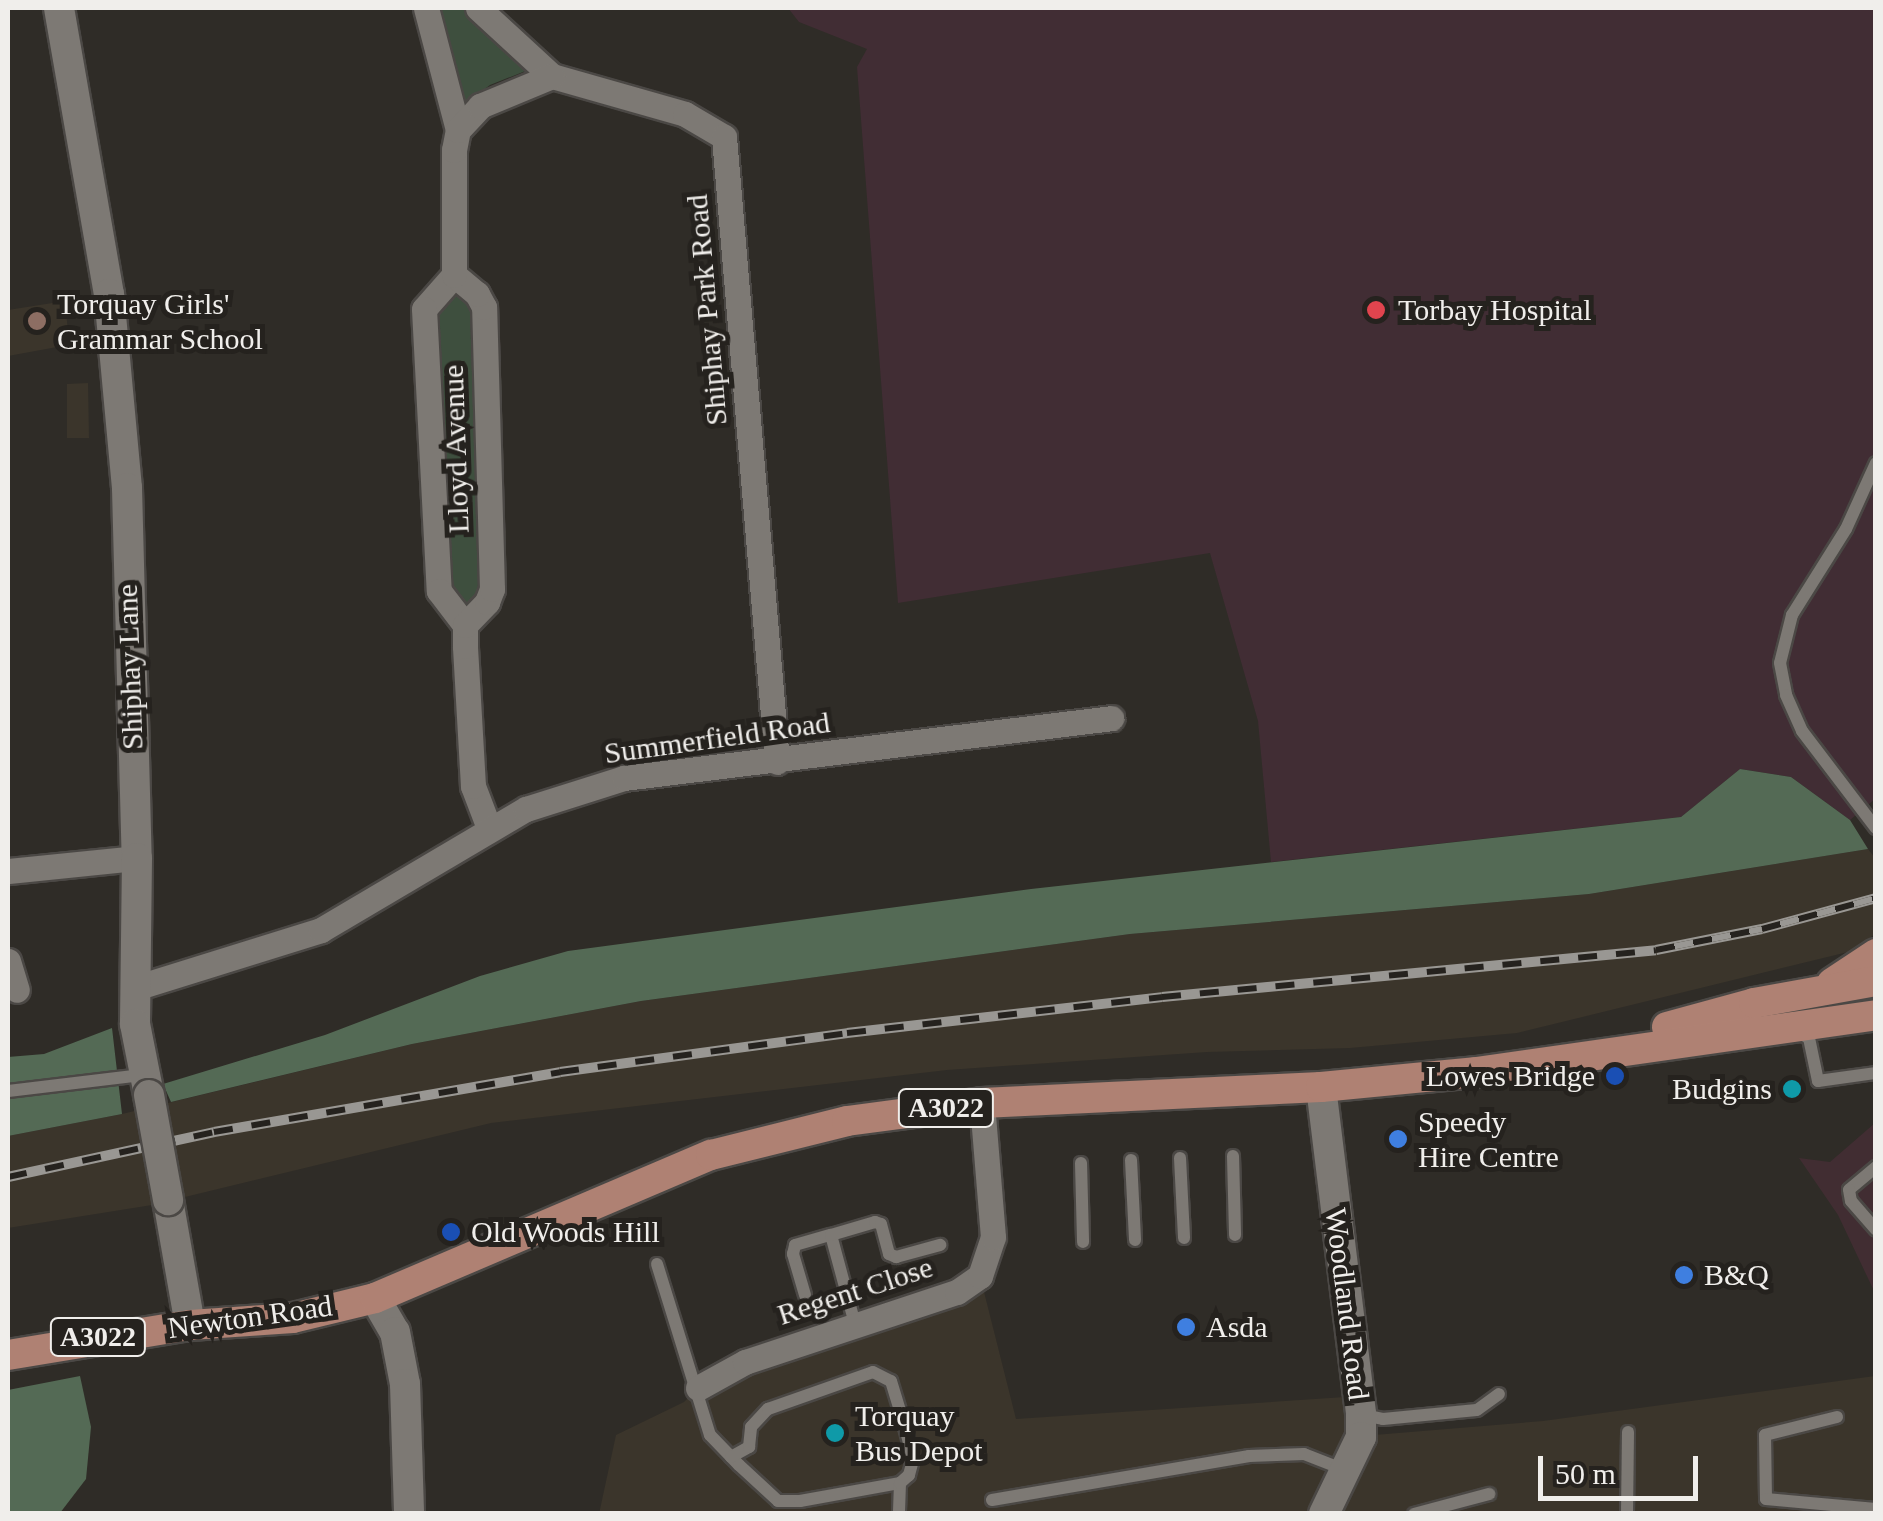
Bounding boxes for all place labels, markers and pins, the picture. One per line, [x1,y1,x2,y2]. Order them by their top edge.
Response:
place label: Torquay Girls' Grammar School [57,286,263,356]
place label: Torbay Hospital [1398,292,1592,328]
marker: Torbay Hospital [1363,297,1389,323]
marker: Torquay Girls' Grammar School [26,310,48,332]
place label: Lowes Bridge [1426,1058,1595,1094]
marker: Lowes Bridge [1604,1065,1626,1087]
place label: Budgins [1672,1071,1772,1107]
marker: Budgins [1781,1078,1803,1100]
place label: Speedy Hire Centre [1418,1104,1559,1174]
marker: Speedy Hire Centre [1387,1128,1409,1150]
place label: Old Woods Hill [471,1214,660,1250]
marker: Old Woods Hill [440,1221,462,1243]
place label: B&Q [1704,1257,1769,1293]
marker: B&Q [1673,1264,1695,1286]
place label: Asda [1206,1309,1268,1345]
marker: Asda [1175,1316,1197,1338]
place label: Torquay Bus Depot [855,1398,982,1468]
marker: Torquay Bus Depot [824,1422,846,1444]

